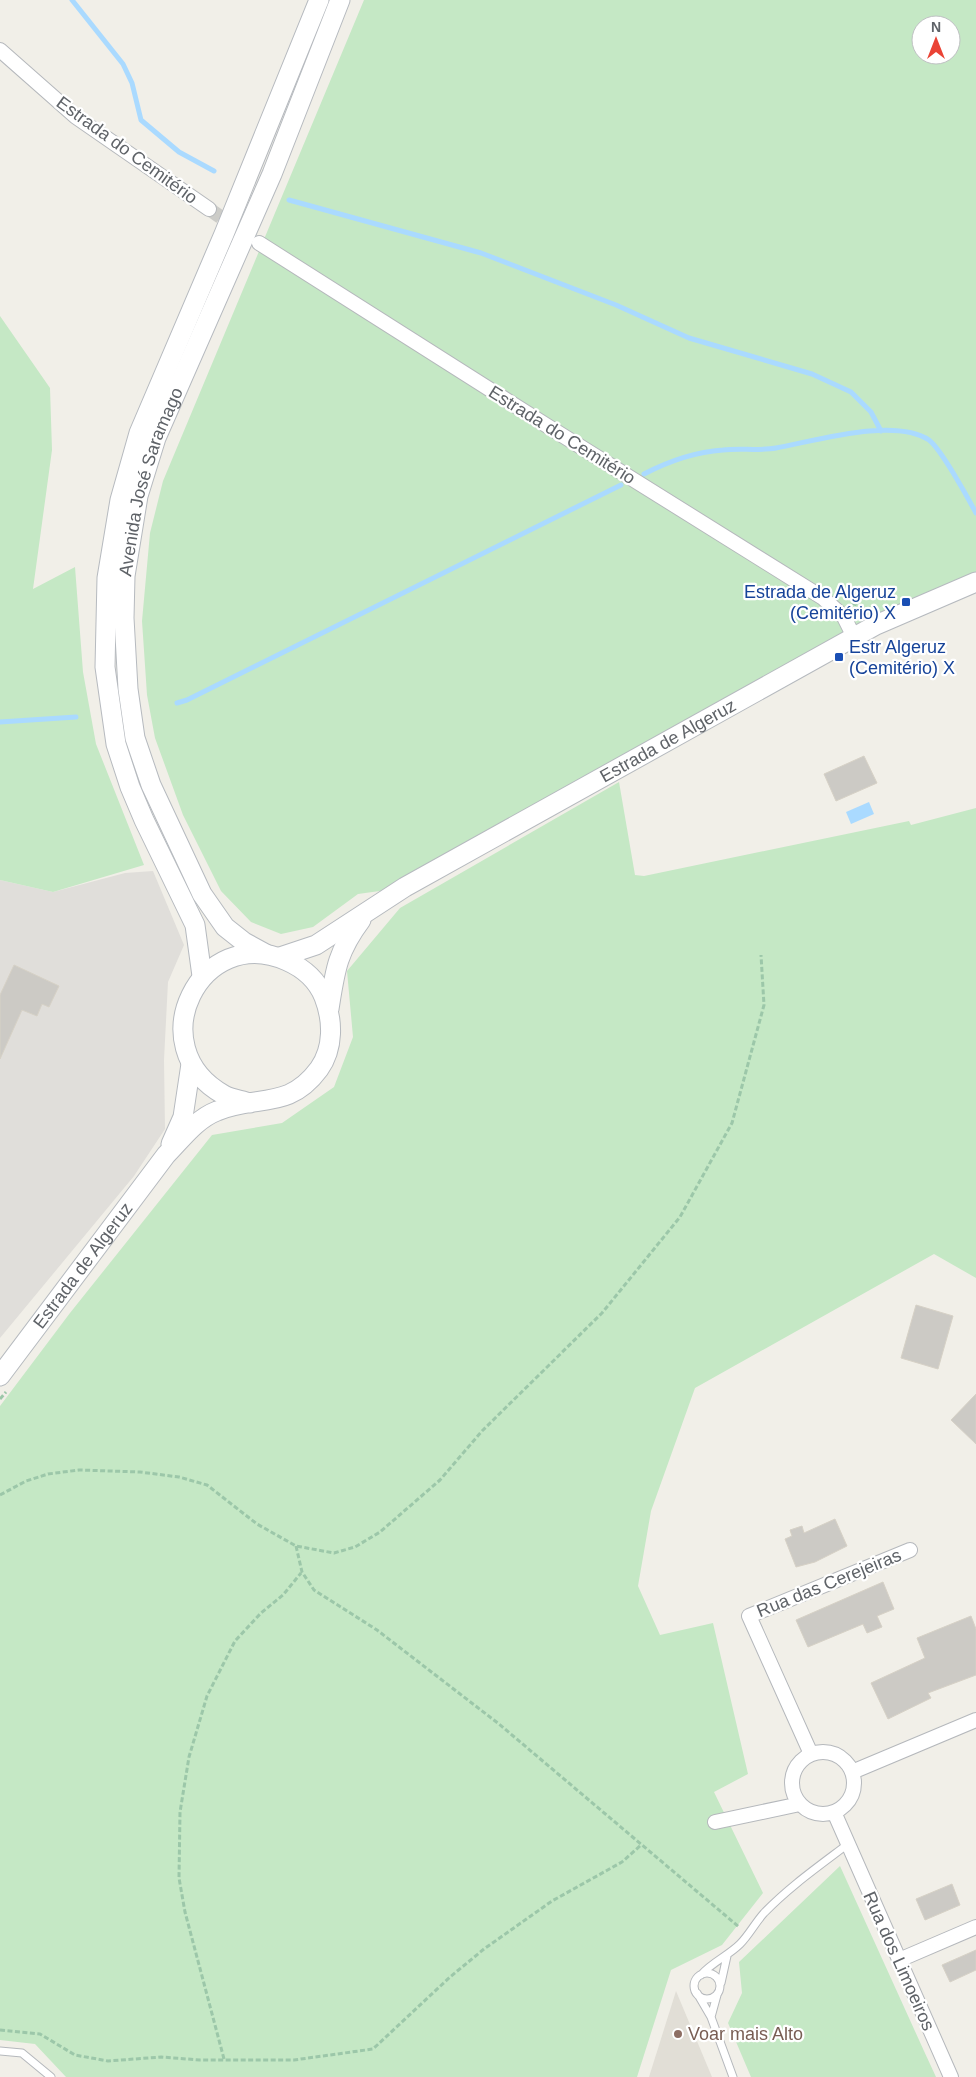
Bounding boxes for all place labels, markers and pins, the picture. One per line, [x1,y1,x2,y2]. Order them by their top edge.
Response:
place label: Estrada de Algeruz (Cemitério) X [744,582,896,623]
marker: Estrada de Algeruz (Cemitério) X [900,596,912,608]
place label: Estr Algeruz (Cemitério) X [849,637,955,678]
marker: Estr Algeruz (Cemitério) X [833,651,845,663]
place label: Voar mais Alto [688,2024,803,2044]
marker: Voar mais Alto [672,2028,684,2040]

